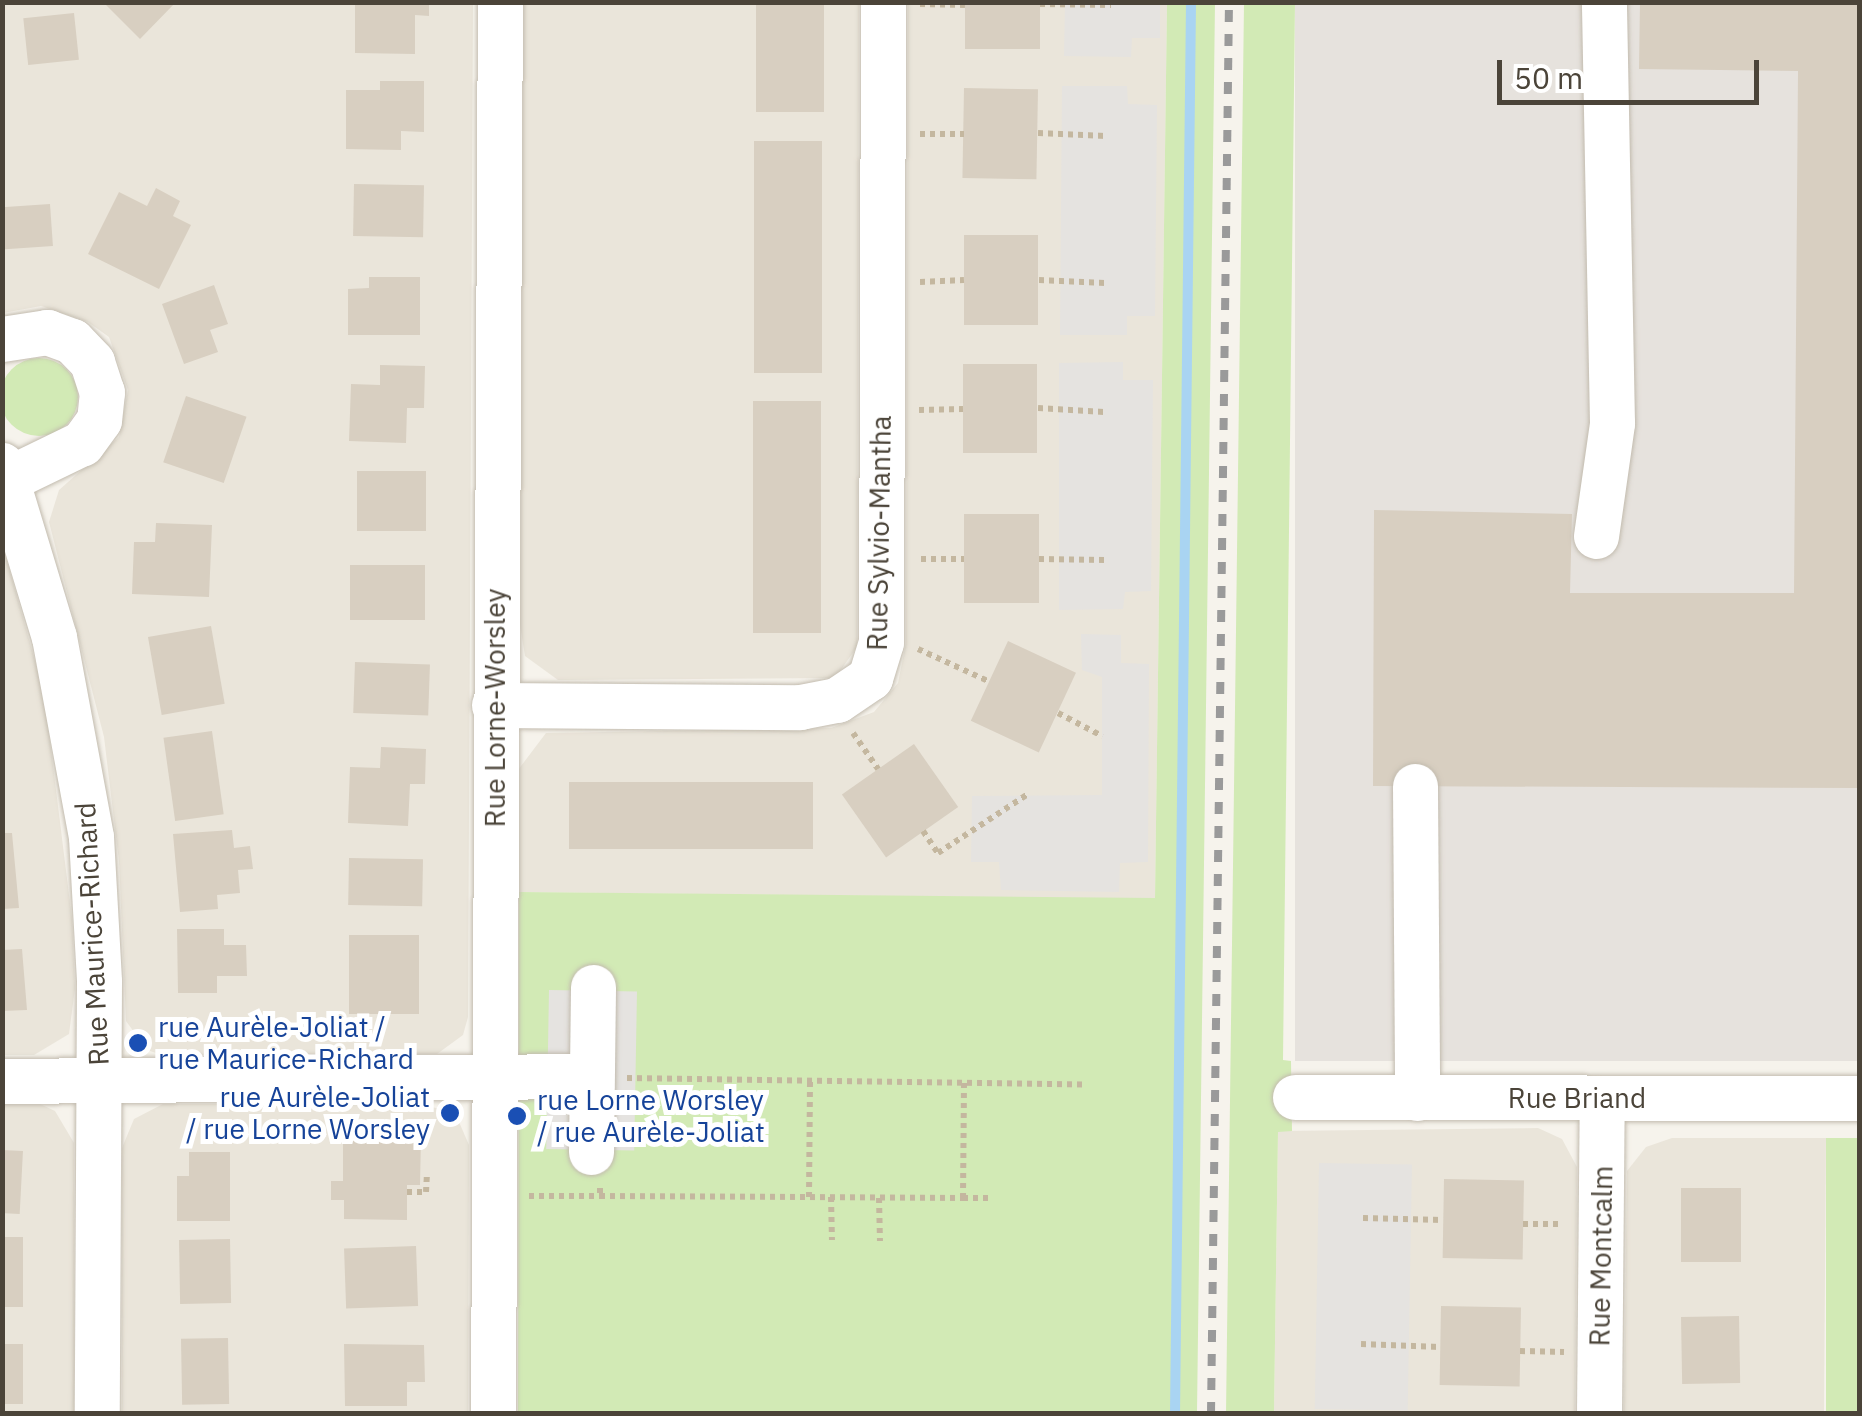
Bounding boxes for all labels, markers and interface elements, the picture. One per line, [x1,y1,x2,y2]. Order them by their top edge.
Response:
scale bar [1502,40,1764,102]
text: 50 m [1514,58,1583,97]
street label: Rue Sylvio-Mantha [860,415,898,651]
street label: Rue Lorne-Worsley [478,589,512,827]
street label: Rue Maurice-Richard [68,801,116,1067]
place label: rue Aurèle-Joliat / rue Maurice-Richard [158,1010,414,1076]
marker: rue Aurèle-Joliat / rue Maurice-Richard [127,1032,149,1054]
place label: rue Aurèle-Joliat / rue Lorne Worsley [186,1080,430,1146]
street label: Rue Briand [1508,1081,1646,1115]
place label: rue Lorne Worsley / rue Aurèle-Joliat [537,1083,765,1149]
marker: rue Aurèle-Joliat / rue Lorne Worsley [439,1102,461,1124]
marker: rue Lorne Worsley / rue Aurèle-Joliat [506,1105,528,1127]
street label: Rue Montcalm [1583,1165,1619,1347]

